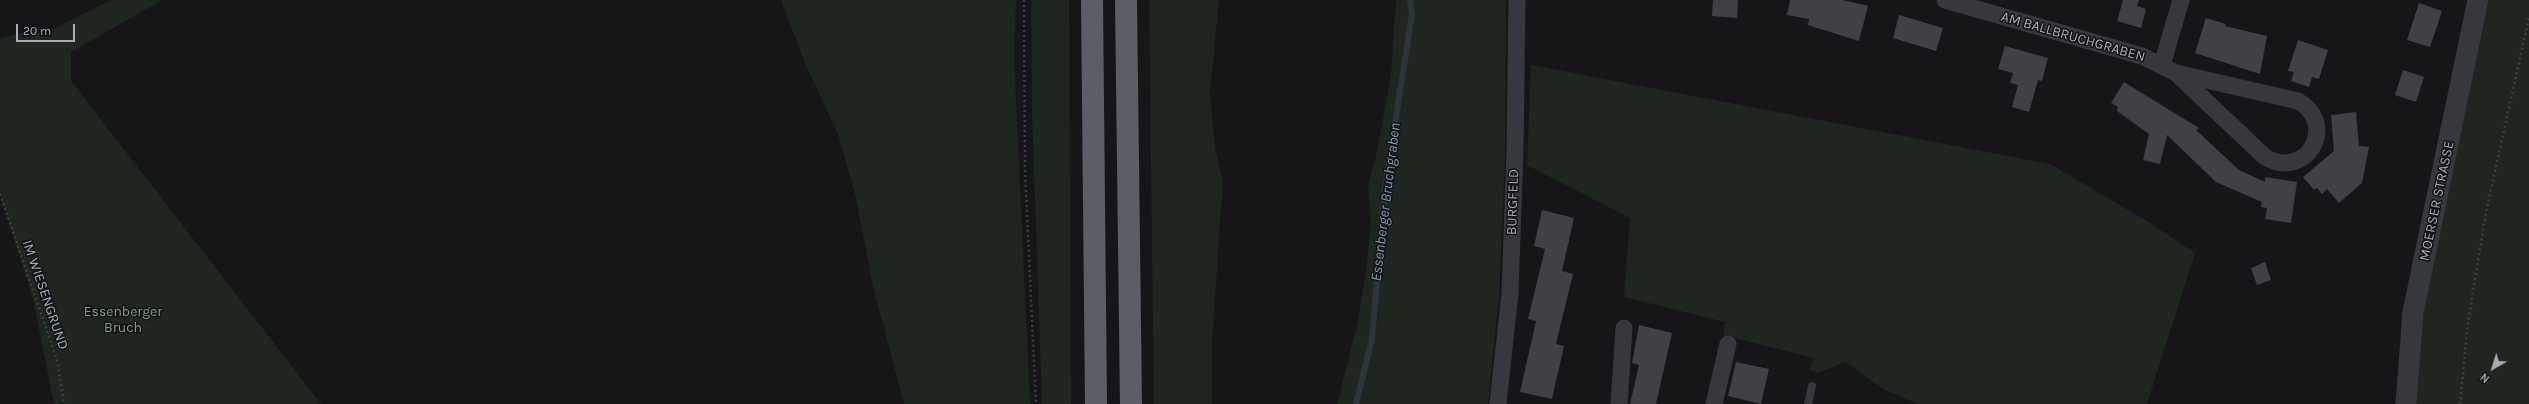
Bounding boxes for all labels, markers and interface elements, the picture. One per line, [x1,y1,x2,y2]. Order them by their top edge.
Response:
street label: AM BALLBRUCHGRABEN [1999,8,2147,66]
scale bar [18,16,77,42]
text: 20 m [23,24,51,38]
water label: Essenberger Bruchgraben [1367,122,1405,282]
street label: MOERSER STRASSE [2416,139,2458,263]
street label: BURGFELD [1503,169,1523,235]
street label: IM WIESENGRUND [18,238,72,352]
park label: Essenberger Bruch [84,304,162,336]
north arrow [2473,348,2513,388]
text: N [2478,370,2492,385]

